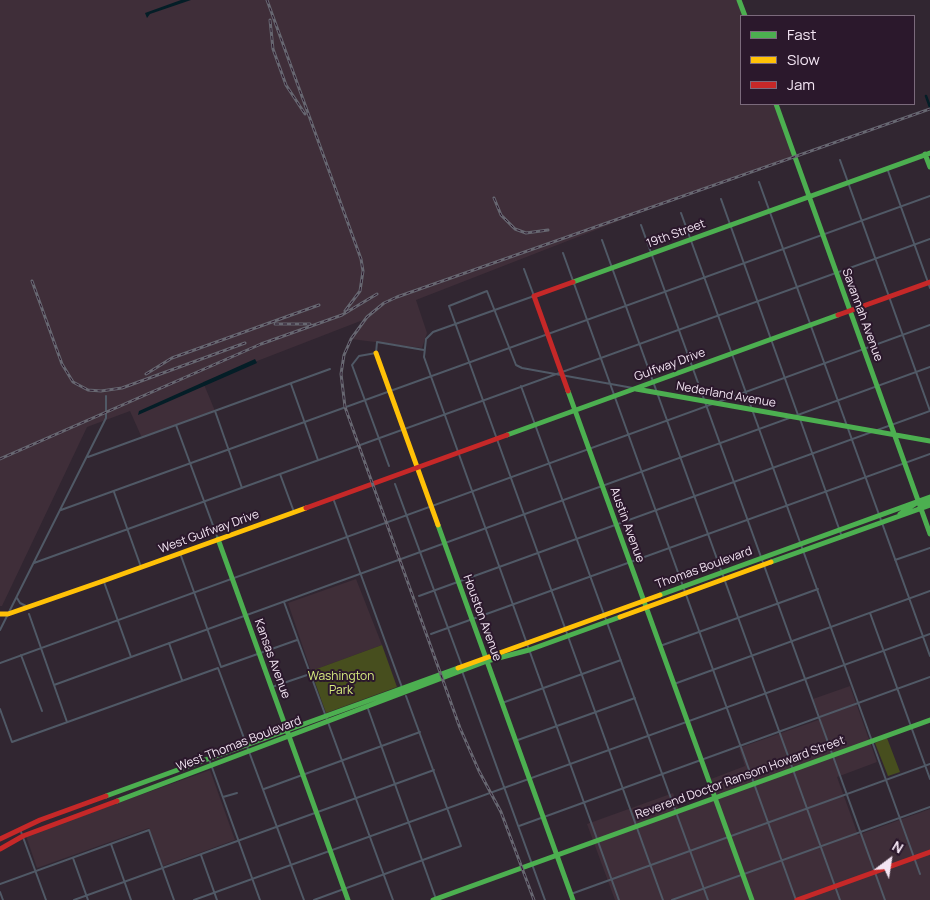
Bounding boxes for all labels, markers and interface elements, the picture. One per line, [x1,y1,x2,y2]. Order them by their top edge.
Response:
legend [740,15,915,105]
text: Fast [787,24,816,45]
text: Slow [787,49,820,70]
text: Jam [787,74,815,95]
street label: 19th Street [645,217,707,251]
street label: Savannah Avenue [839,267,885,363]
street label: Gulfway Drive [632,345,708,385]
street label: Nederland Avenue [675,379,777,411]
street label: Austin Avenue [607,485,647,565]
street label: West Gulfway Drive [157,507,261,557]
street label: Thomas Boulevard [654,544,754,592]
street label: Houston Avenue [460,573,504,663]
street label: Kansas Avenue [251,617,293,701]
park label: Washington Park [308,670,374,698]
street label: West Thomas Boulevard [174,713,304,775]
street label: Reverend Doctor Ransom Howard Street [633,733,847,823]
north arrow [865,835,915,885]
text: N [889,836,907,857]

